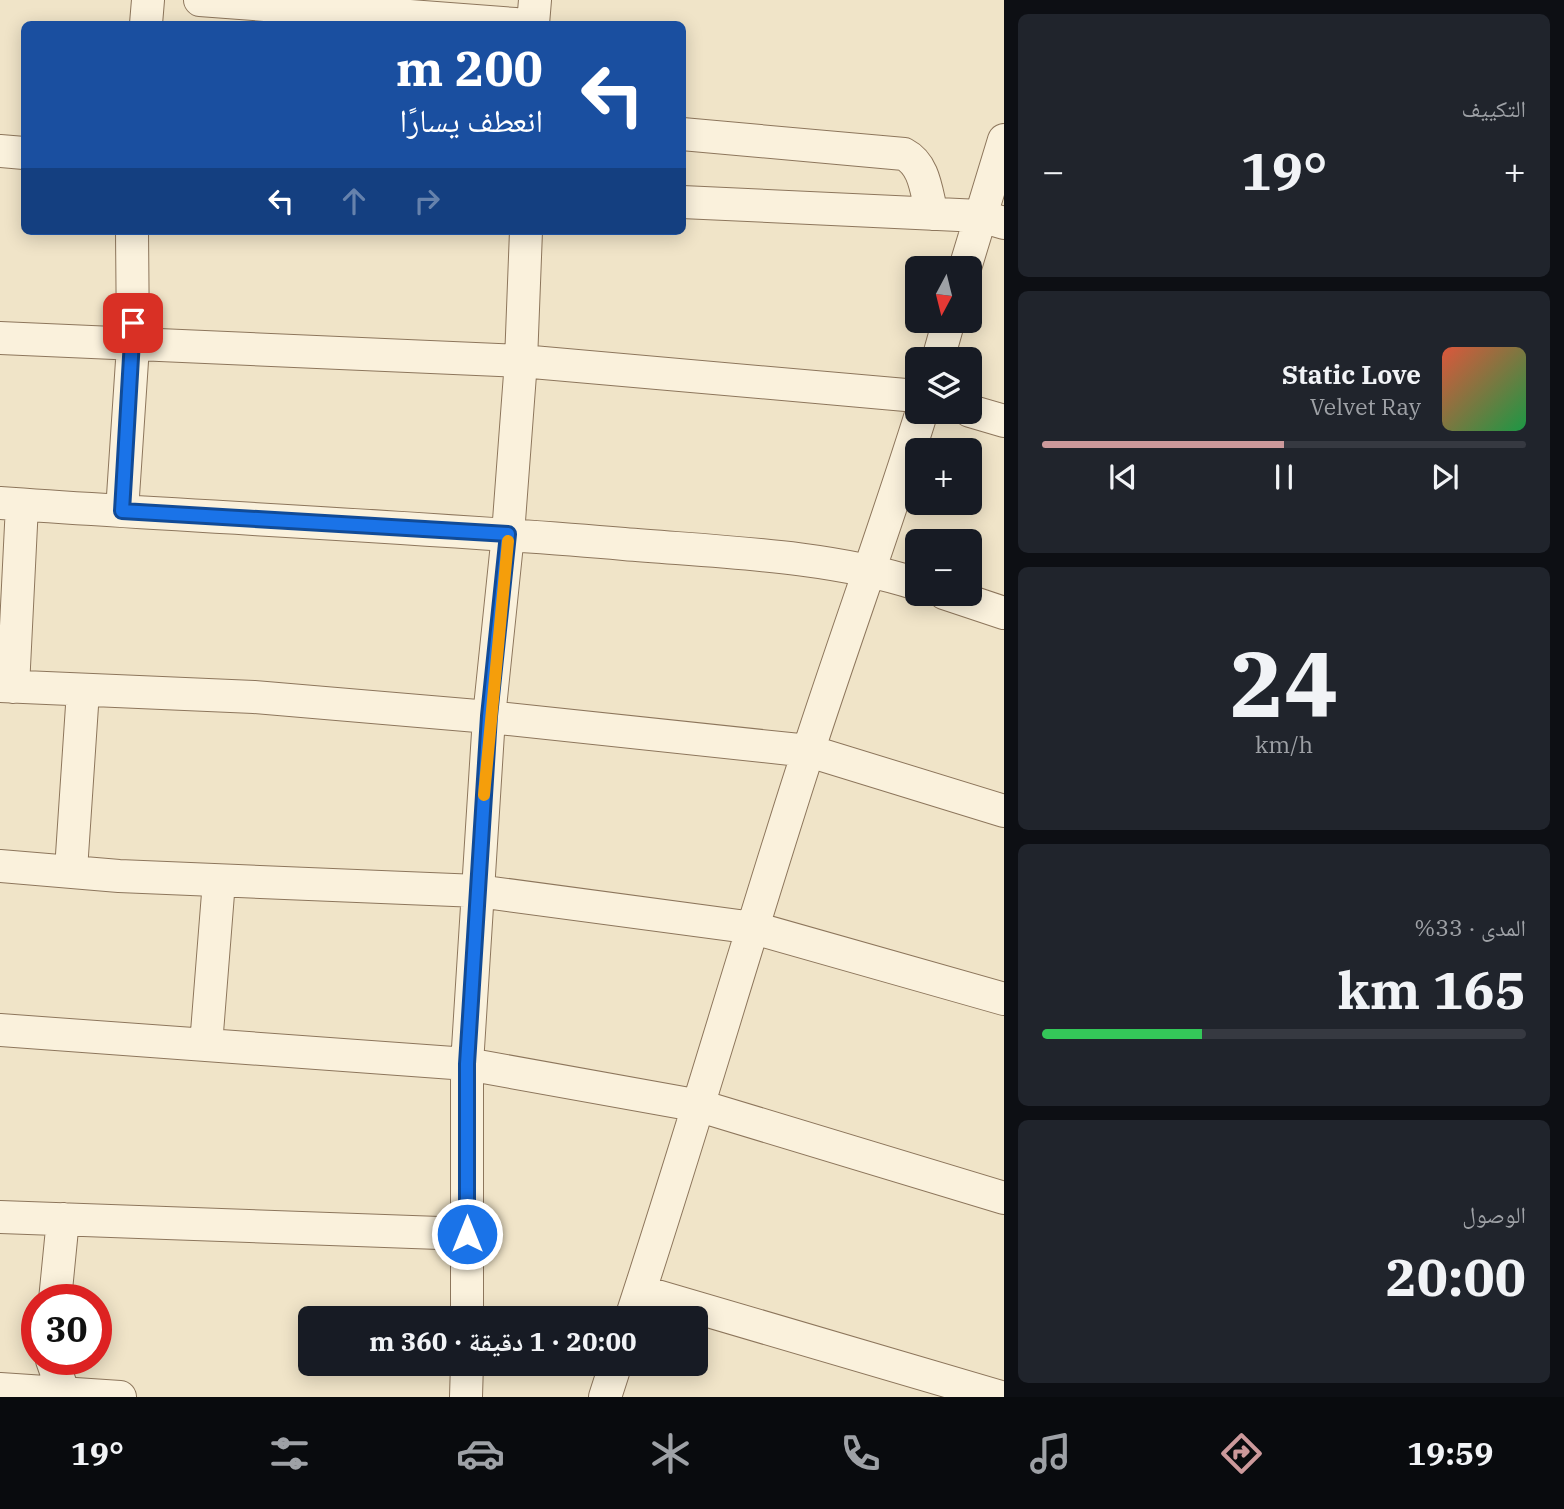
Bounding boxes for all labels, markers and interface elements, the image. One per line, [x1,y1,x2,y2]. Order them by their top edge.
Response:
text: 200 m [396,36,543,99]
icon: left [567,49,658,140]
text: التكييف [1461,93,1526,123]
text: انعطف يسارًا [399,99,543,141]
text: 19° [1241,137,1327,204]
text: − [1042,146,1065,195]
text: + [1503,146,1526,195]
icon: left [262,182,300,220]
icon: ahead [335,182,373,220]
icon: right [408,182,446,220]
north arrow [905,256,982,332]
map controls [905,256,982,606]
pin [103,293,163,353]
icon: arrive [114,304,152,342]
button: layers [905,347,982,424]
text: Static Love [1282,357,1421,391]
text: Velvet Ray [1310,391,1421,421]
button: + [905,438,982,515]
icon: previous [1104,458,1142,496]
icon: pause [1265,458,1303,496]
icon: next [1426,458,1464,496]
button: − [905,529,982,606]
text: 24 [1229,624,1339,742]
text: km/h [1255,729,1313,759]
text: المدى · 33% [1414,912,1526,942]
text: 165 km [1337,956,1526,1023]
position arrow [430,1197,504,1271]
text: الوصول [1462,1199,1526,1229]
text: 20:00 [1385,1243,1526,1310]
speed limit sign: 30 [21,1284,112,1375]
text: 20:00 · 1 دقيقة · 360 m [369,1324,637,1358]
icon: filters [265,1429,314,1478]
icon: car [456,1429,505,1478]
icon: climate [646,1429,695,1478]
icon: phone [836,1429,885,1478]
icon: music [1026,1429,1075,1478]
icon: directions [1217,1429,1266,1478]
text: 19° [71,1432,124,1474]
text: 19:59 [1407,1432,1493,1474]

